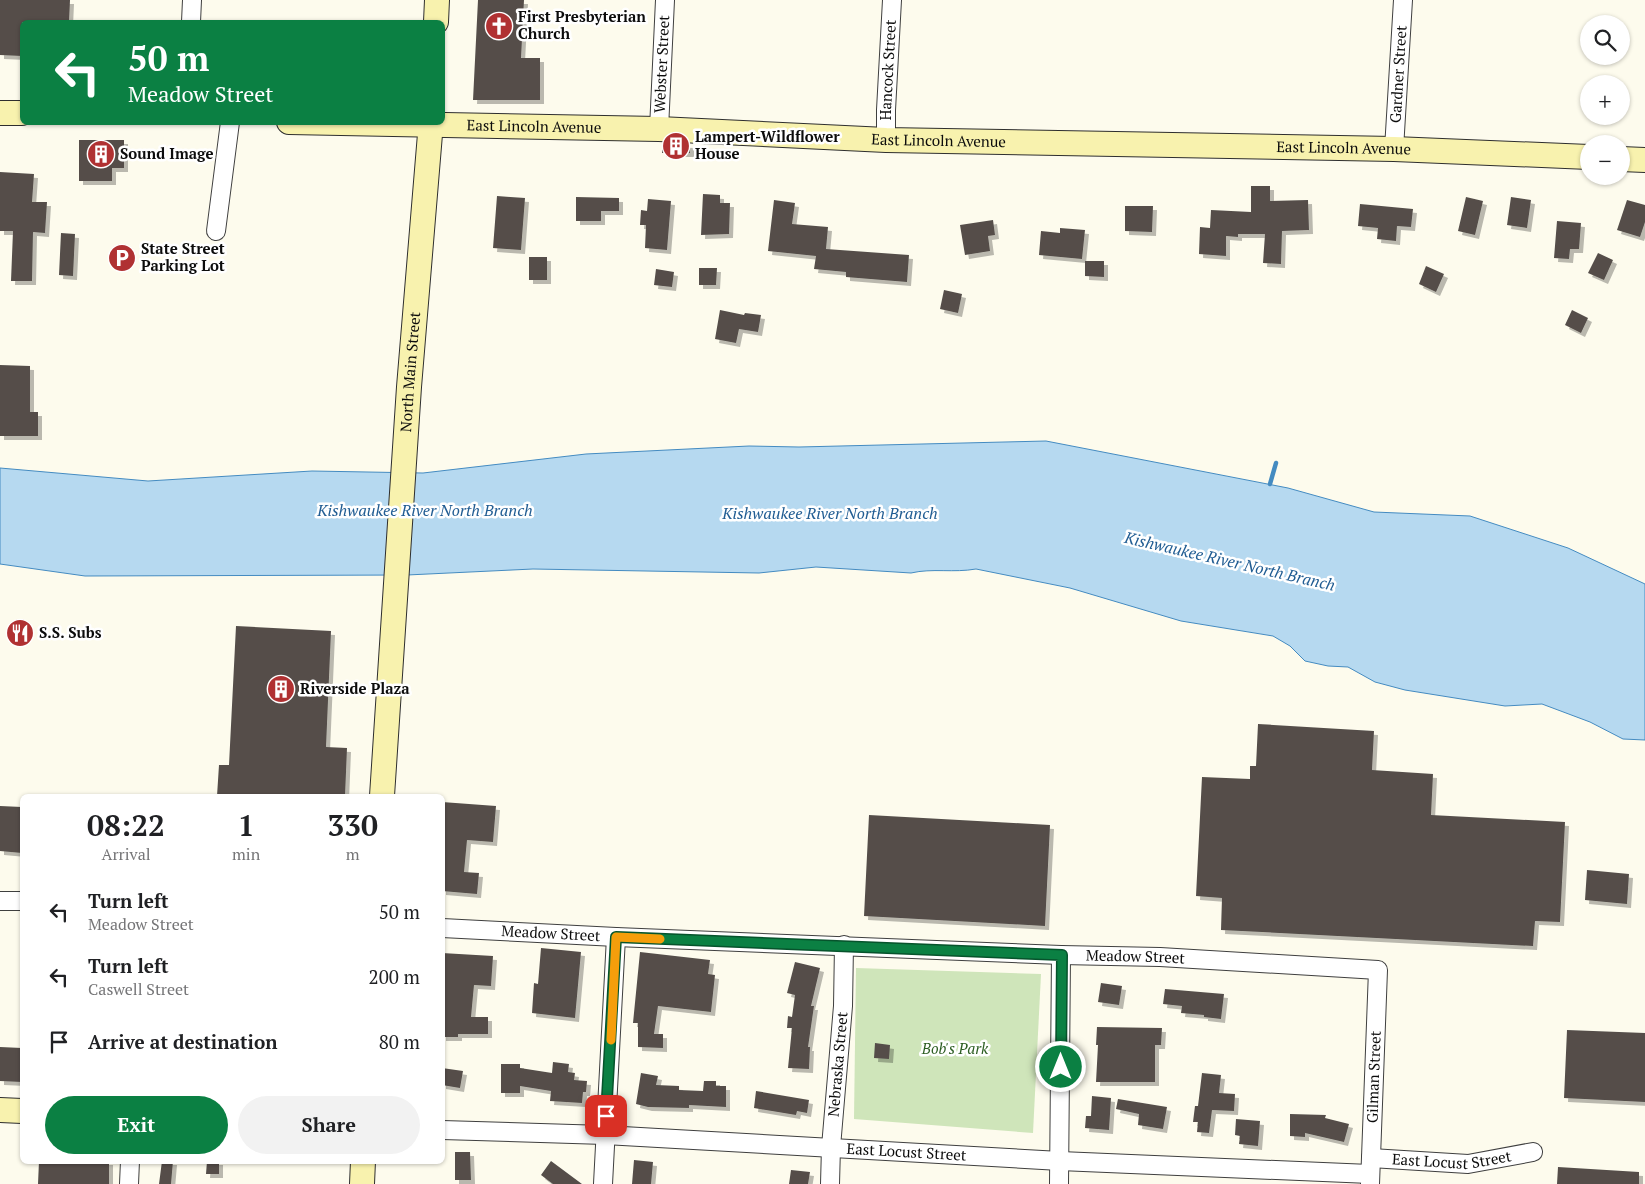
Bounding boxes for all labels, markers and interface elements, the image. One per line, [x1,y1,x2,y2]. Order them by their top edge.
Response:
place label: First Presbyterian Church [518,6,646,43]
church icon: First Presbyterian Church [484,11,514,41]
street label: Webster Street [649,14,673,113]
map controls [1580,15,1630,185]
button: search [1580,15,1630,65]
street label: Hancock Street [875,19,900,120]
street label: Gardner Street [1385,24,1410,124]
text: 50 m [128,35,209,81]
icon: left [45,40,110,105]
button: + [1580,75,1630,125]
text: Meadow Street [128,79,273,108]
street label: East Lincoln Avenue [466,114,602,137]
place label: Lampert-Wildflower House [695,126,840,163]
street label: East Lincoln Avenue [871,128,1006,151]
building icon: Lampert-Wildflower House [661,131,691,161]
button: − [1580,135,1630,185]
street label: East Lincoln Avenue [1276,136,1411,159]
building icon: Sound Image [86,139,116,169]
place label: Sound Image [120,143,214,163]
place label: State Street Parking Lot [141,238,225,275]
parking icon: State Street Parking Lot [107,243,137,273]
street label: North Main Street [395,310,424,433]
water label: Kishwaukee River North Branch [316,499,533,521]
water label: Kishwaukee River North Branch [721,502,938,524]
water label: Kishwaukee River North Branch [1122,526,1337,596]
restaurant icon: S.S. Subs [5,618,35,648]
place label: S.S. Subs [39,622,102,642]
building icon: Riverside Plaza [266,674,296,704]
place label: Riverside Plaza [300,678,410,698]
text: 08:22 [87,805,165,845]
text: 1 [238,805,255,845]
text: 330 [327,805,378,845]
text: Arrival [101,843,151,865]
text: min [232,843,260,865]
text: m [346,843,359,865]
text: Turn left [88,888,169,913]
icon: left [45,898,73,926]
text: 50 m [379,899,420,924]
text: Meadow Street [88,913,194,935]
street label: Meadow Street [501,920,601,945]
street label: Meadow Street [1086,945,1186,967]
text: Turn left [88,953,169,978]
icon: left [45,963,73,991]
text: 200 m [369,964,420,989]
text: Caswell Street [88,978,189,1000]
street label: Nebraska Street [823,1010,852,1118]
icon: arrive [45,1028,73,1056]
text: Arrive at destination [88,1029,277,1054]
text: 80 m [379,1029,420,1054]
street label: Gilman Street [1361,1030,1385,1124]
park label: Bob's Park [921,1038,989,1058]
position arrow [1034,1040,1086,1092]
pin [585,1095,627,1137]
button: Exit [45,1096,228,1154]
button: Share [238,1096,420,1154]
icon: arrive [592,1102,620,1130]
street label: East Locust Street [846,1138,967,1165]
street label: East Locust Street [1391,1145,1513,1173]

